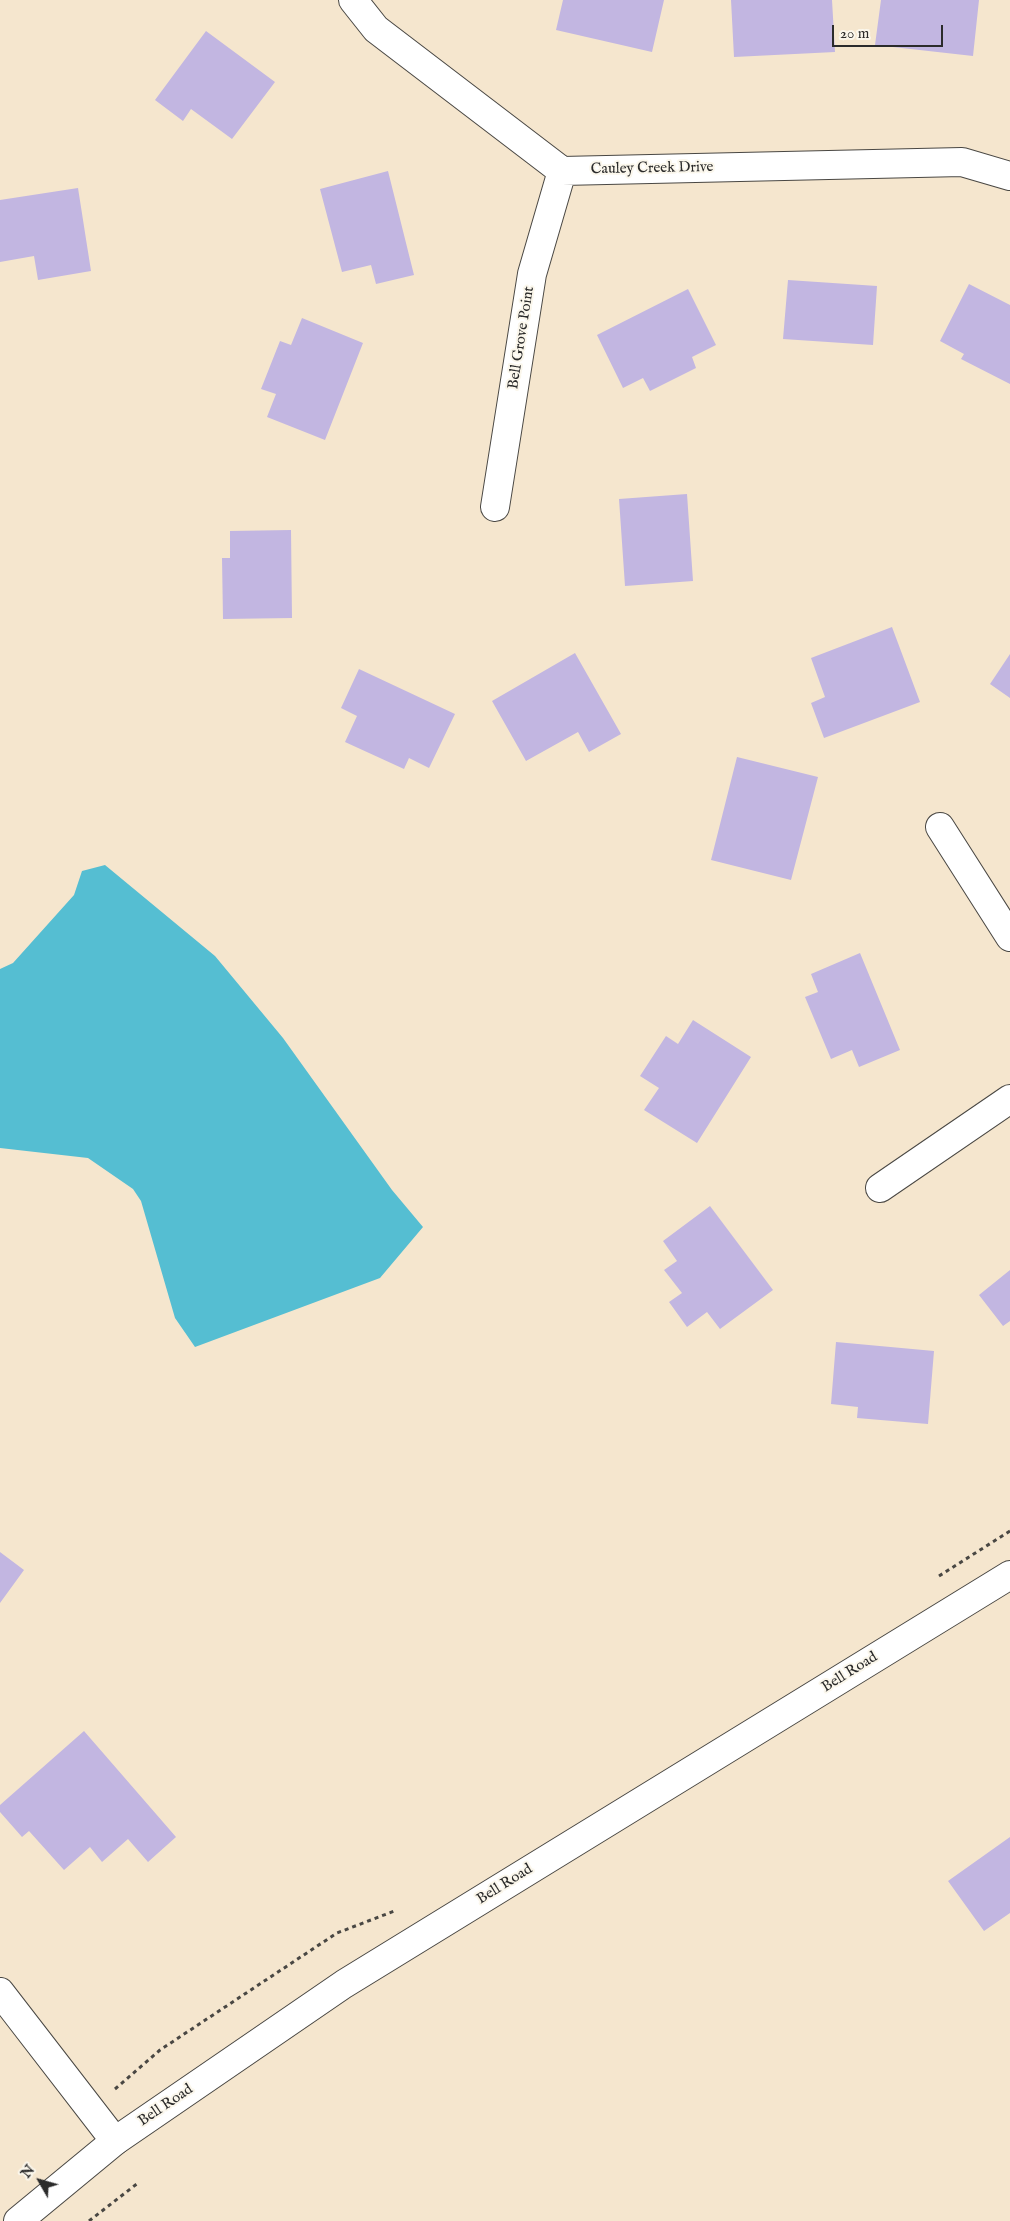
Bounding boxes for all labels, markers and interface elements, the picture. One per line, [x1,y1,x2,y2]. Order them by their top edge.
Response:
scale bar [835,15,946,47]
text: 20 m [840,24,869,43]
street label: Cauley Creek Drive [590,159,714,179]
street label: Bell Grove Point [505,285,539,391]
street label: Bell Road [819,1649,881,1697]
street label: Bell Road [474,1861,536,1909]
street label: Bell Road [135,2081,197,2131]
north arrow [15,2156,65,2206]
text: N [17,2161,39,2182]

